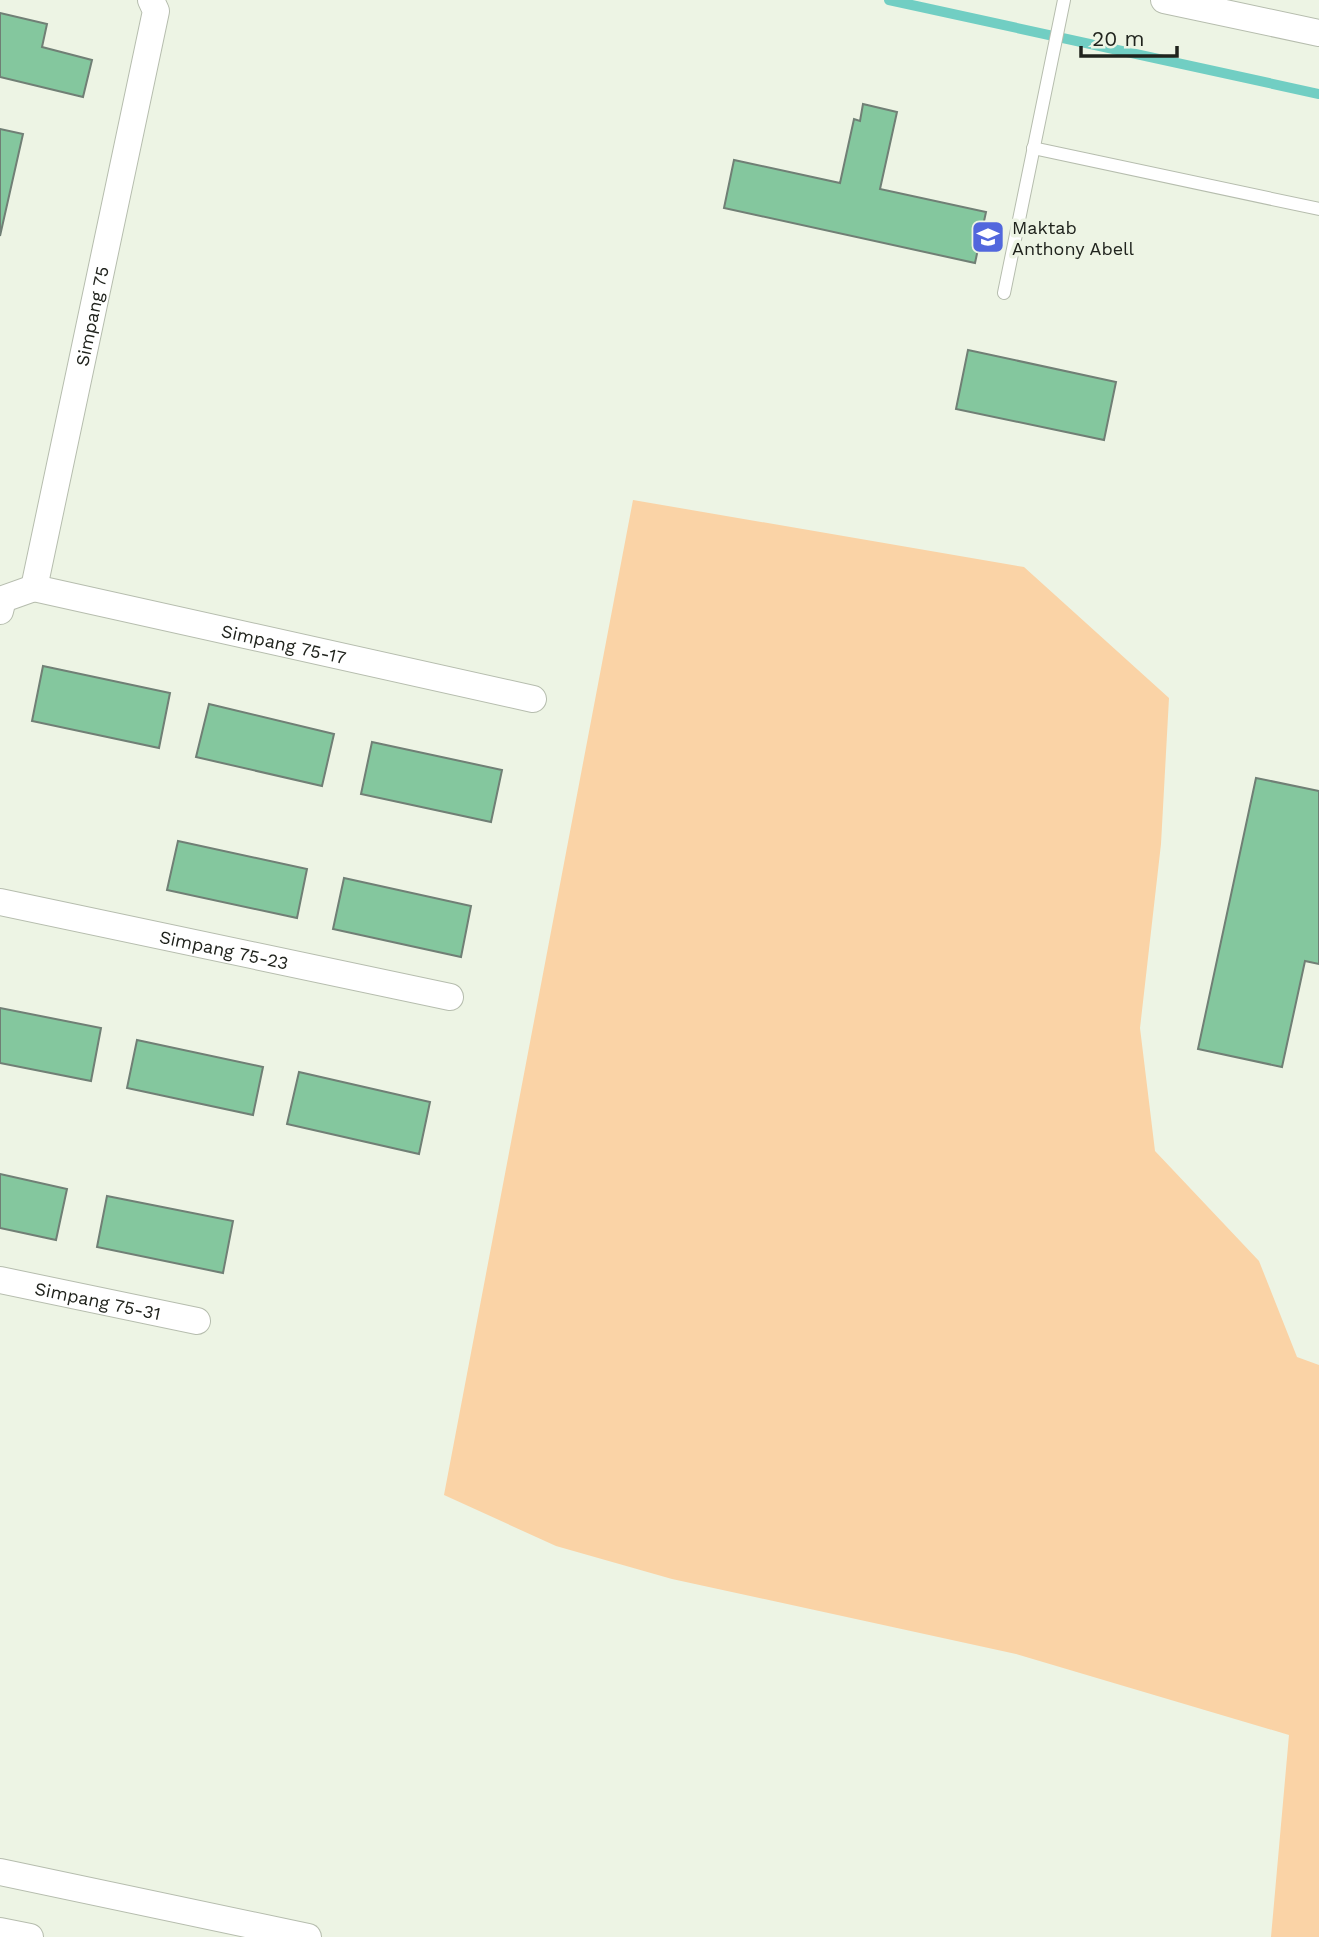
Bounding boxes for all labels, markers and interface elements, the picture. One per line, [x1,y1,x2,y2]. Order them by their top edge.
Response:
scale bar [1081,14,1177,58]
text: 20 m [1092,26,1144,51]
place label: Maktab Anthony Abell [1012,217,1135,259]
school or university icon: Maktab Anthony Abell [969,218,1007,256]
street label: Simpang 75 [71,264,112,368]
street label: Simpang 75-17 [220,620,348,668]
street label: Simpang 75-23 [158,925,290,973]
street label: Simpang 75-31 [33,1277,163,1324]

